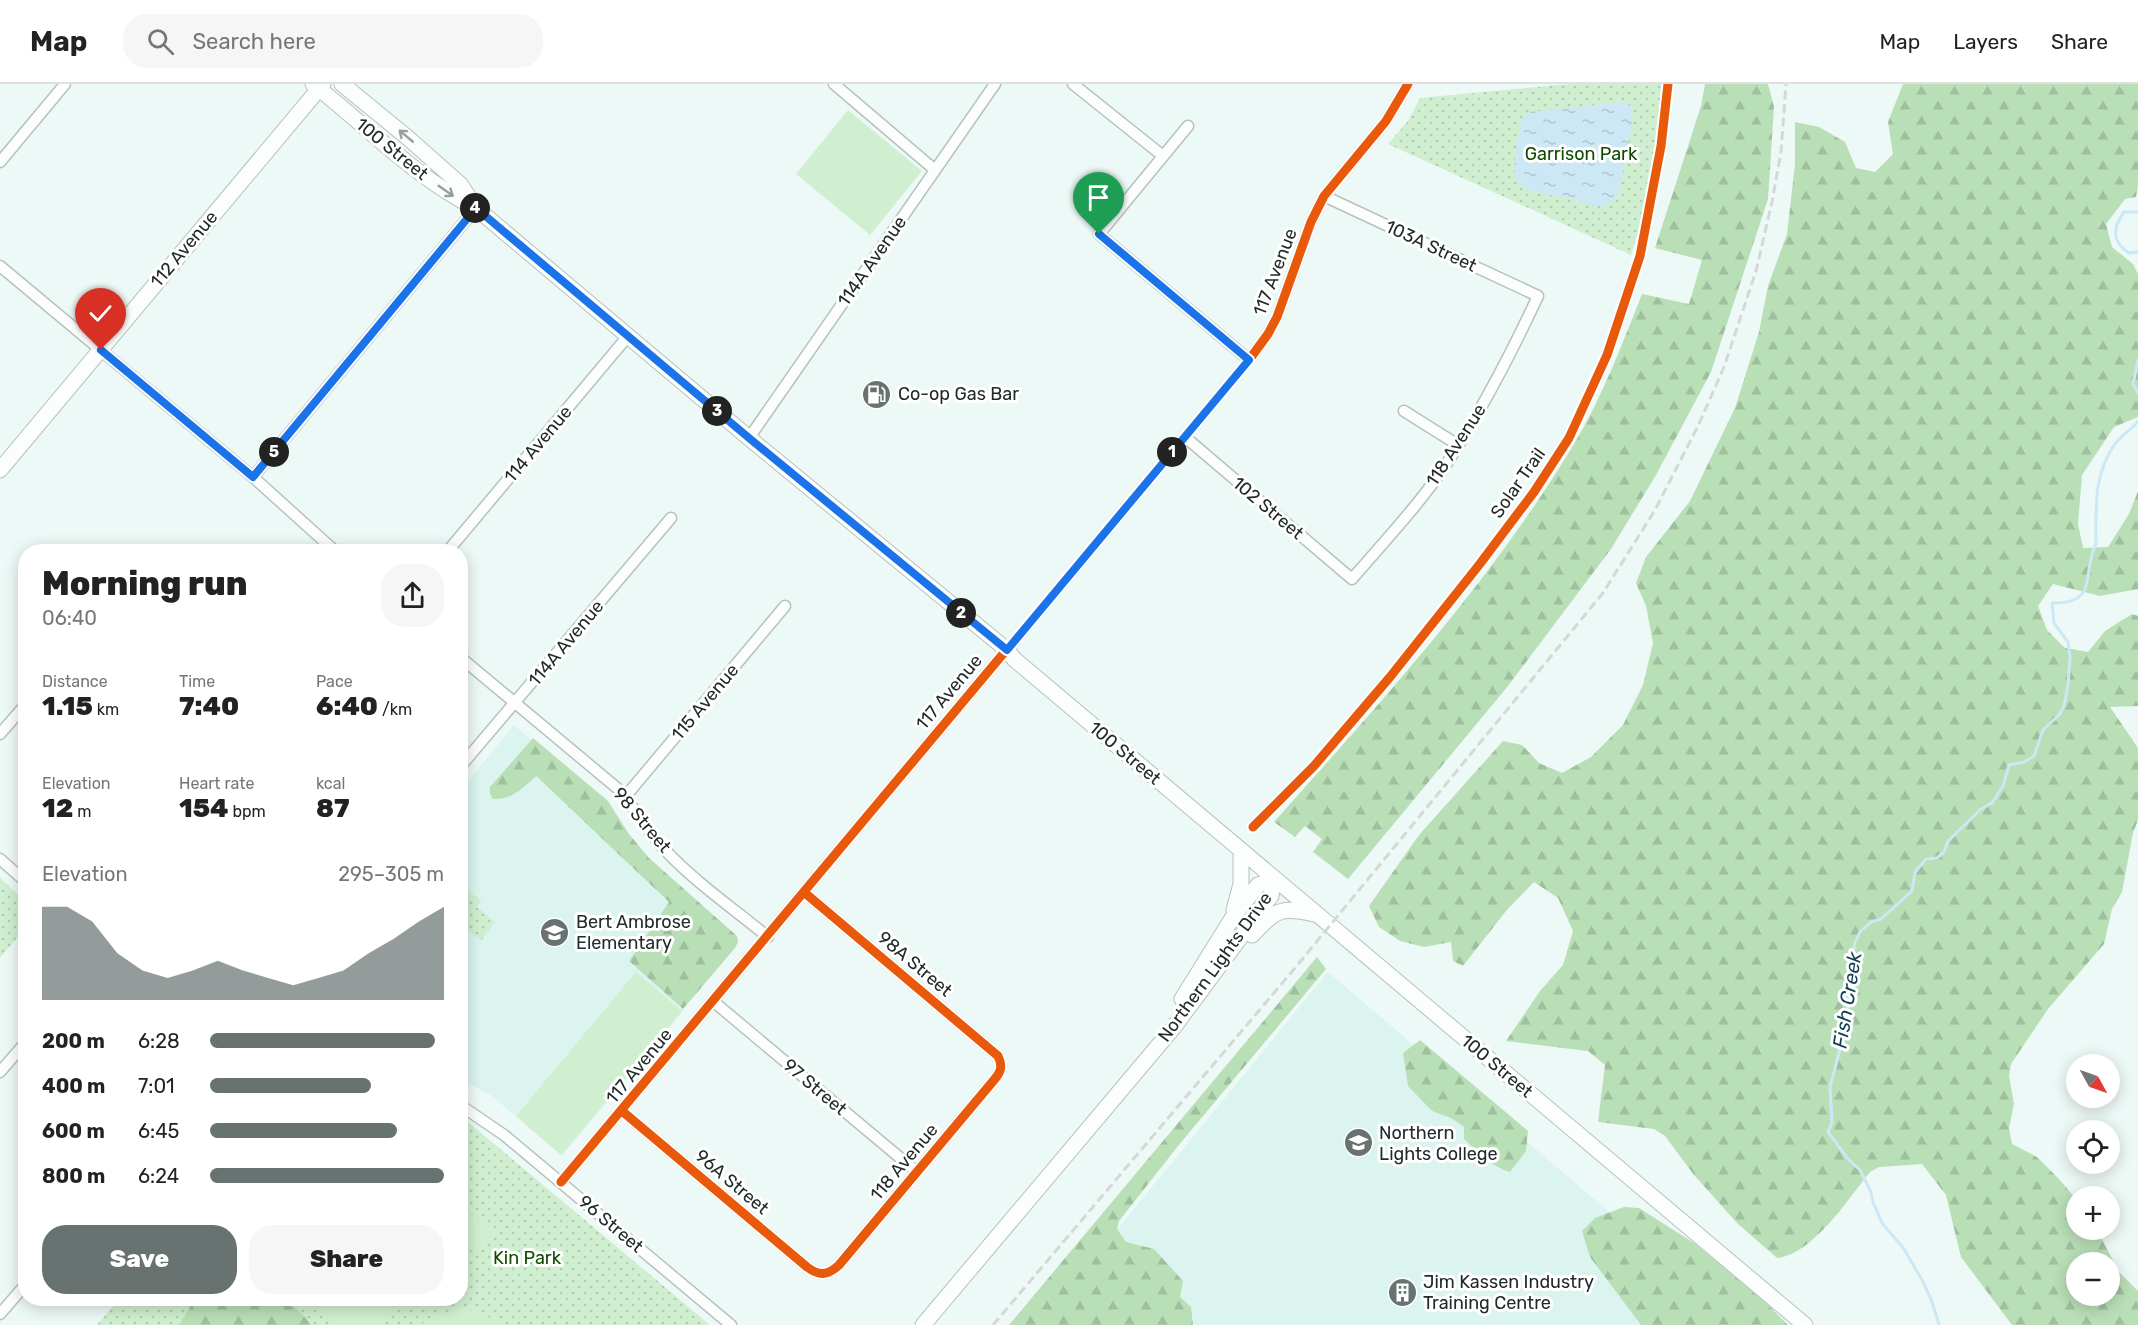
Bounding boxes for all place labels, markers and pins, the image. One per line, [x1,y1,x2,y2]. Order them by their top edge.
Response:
pin [1073,172,1124,234]
pin: 4 [460,193,490,223]
pin [75,288,126,350]
fuel station icon: Co-op Gas Bar [861,378,893,410]
place label: Co-op Gas Bar [898,383,1019,405]
pin: 3 [702,396,732,426]
pin: 5 [259,437,289,467]
pin: 1 [1157,437,1187,467]
pin: 2 [946,598,976,628]
place label: Bert Ambrose Elementary [576,911,691,954]
school or university icon: Bert Ambrose Elementary [539,916,571,948]
place label: Northern Lights College [1379,1122,1498,1165]
school or university icon: Northern Lights College [1342,1127,1374,1159]
place label: Jim Kassen Industry Training Centre [1423,1271,1594,1314]
building icon: Jim Kassen Industry Training Centre [1386,1276,1418,1308]

